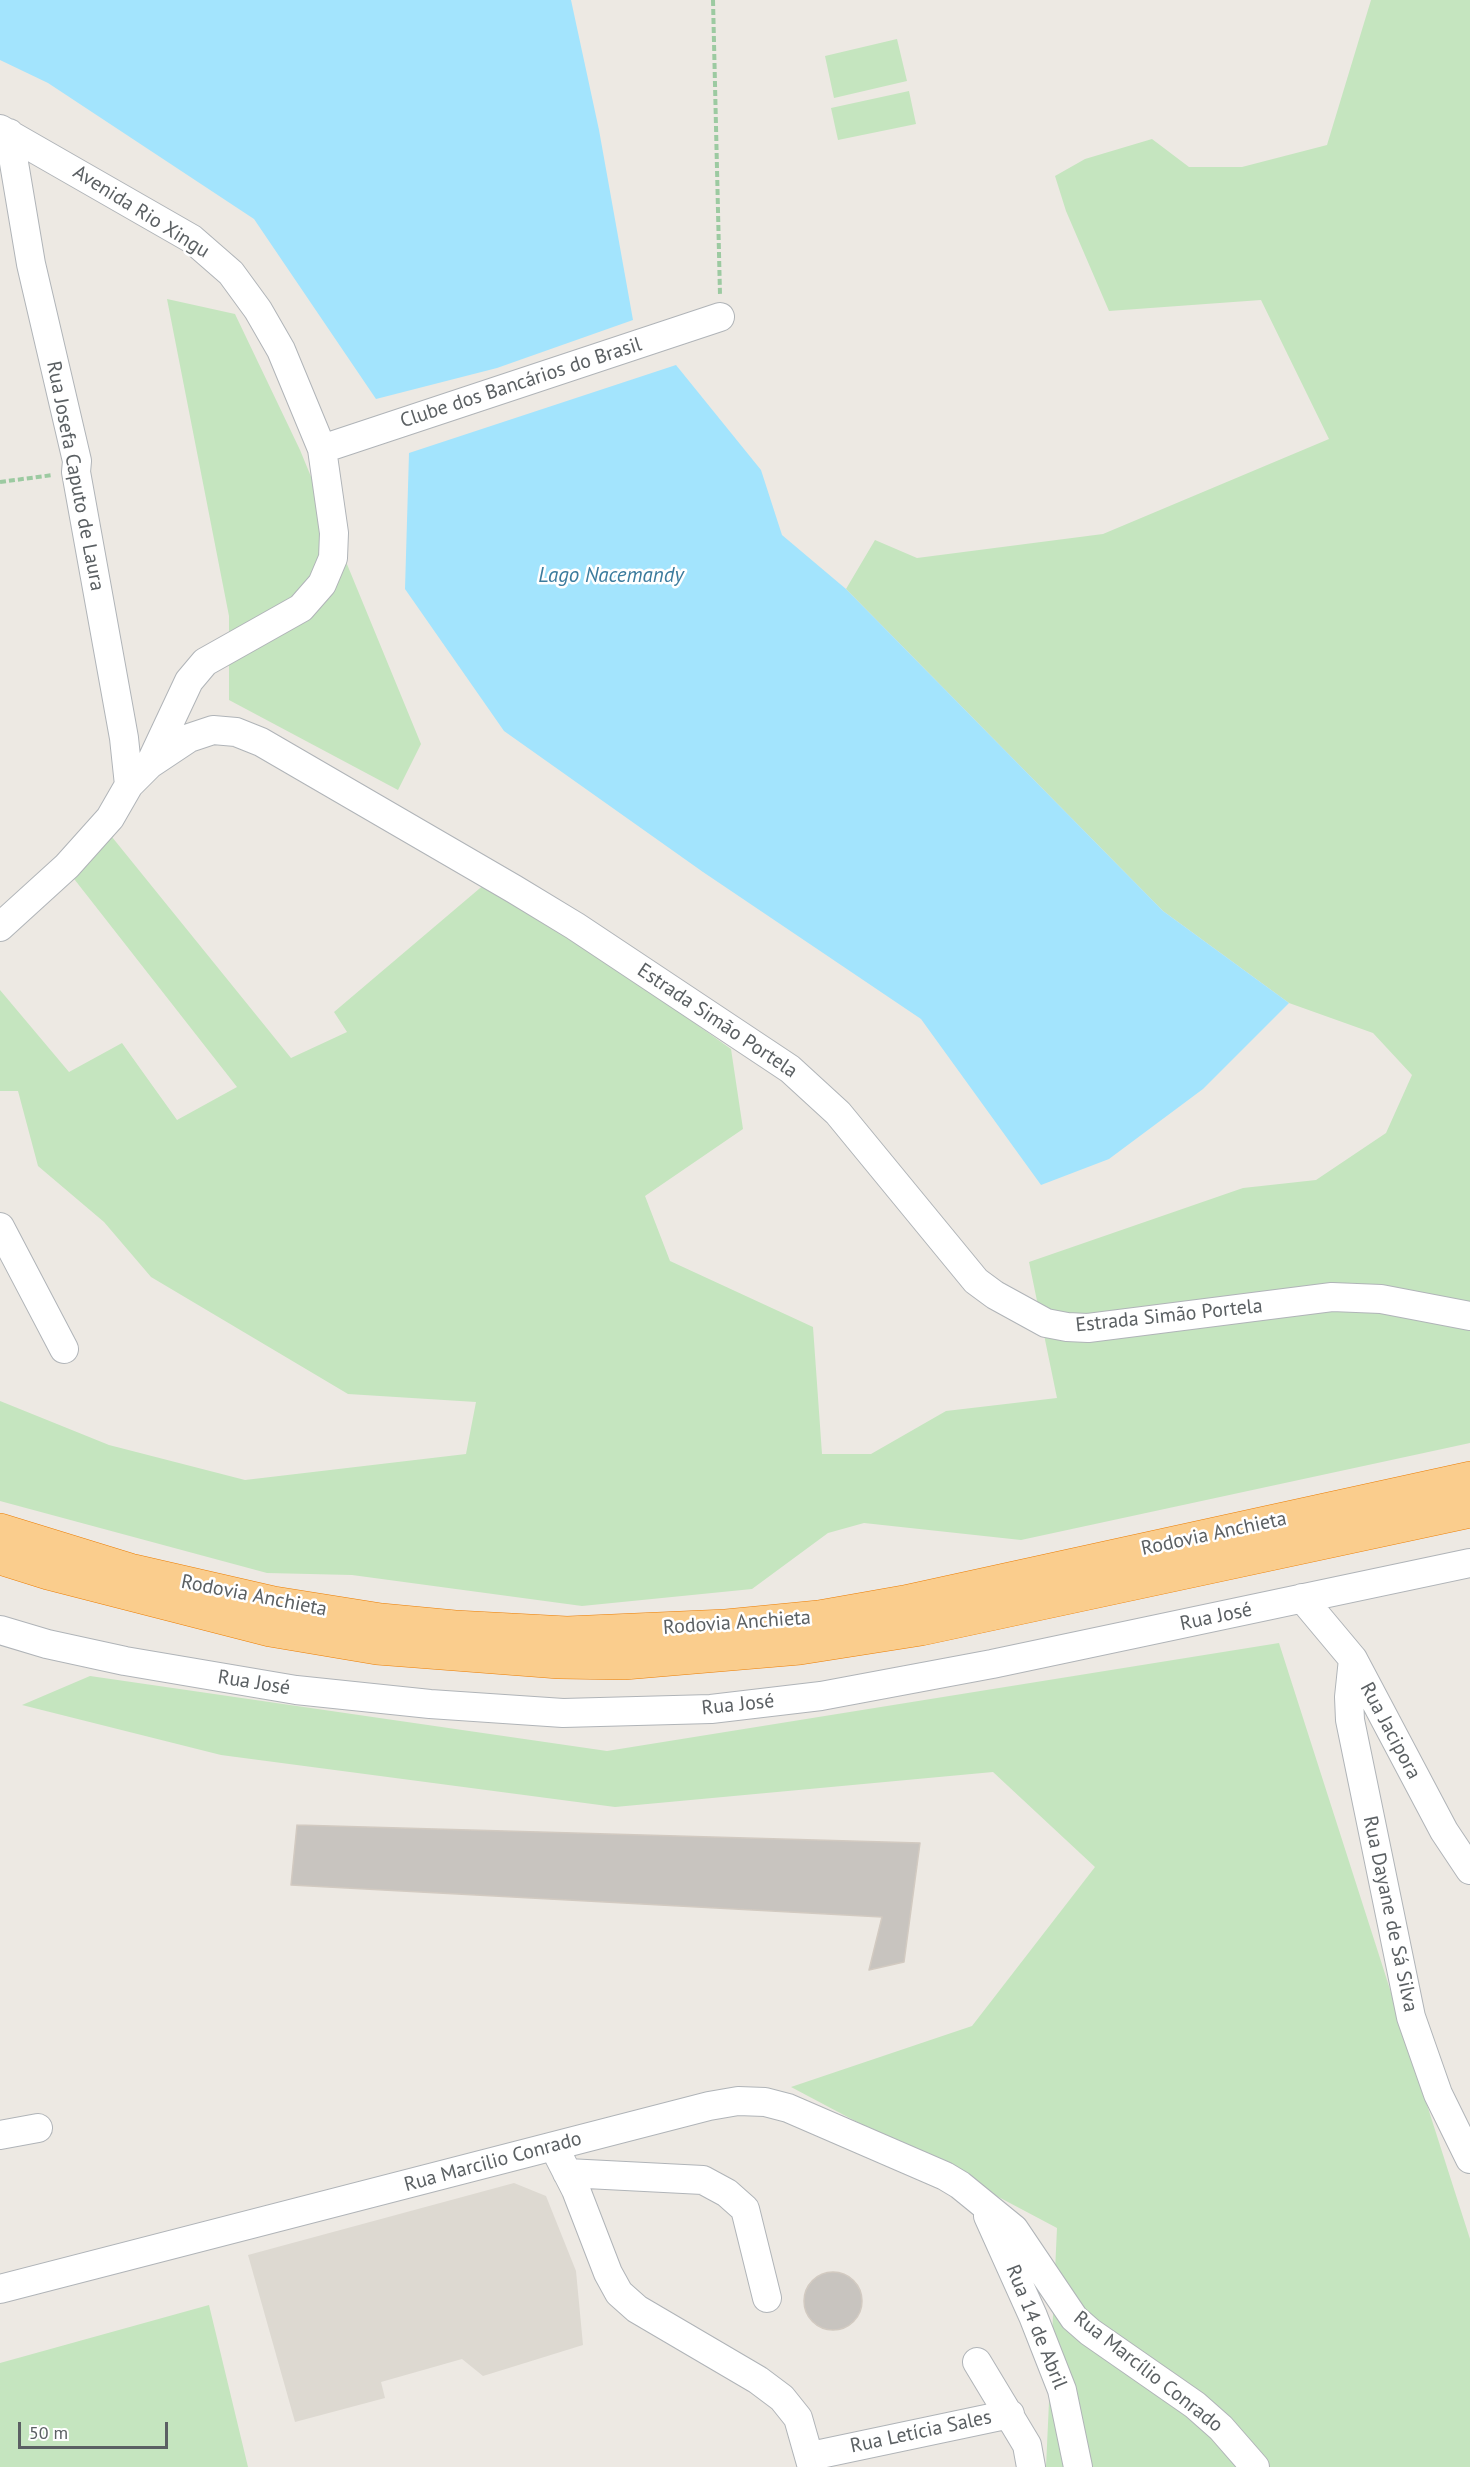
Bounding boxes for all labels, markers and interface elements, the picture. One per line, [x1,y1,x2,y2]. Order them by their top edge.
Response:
street label: Avenida Rio Xingu [68,160,214,264]
street label: Clube dos Bancários do Brasil [397,333,645,433]
street label: Rua Josefa Caputo de Laura [41,359,109,593]
water label: Lago Nacemandy [538,563,684,589]
street label: Estrada Simão Portela [632,959,802,1083]
street label: Estrada Simão Portela [1074,1294,1264,1338]
street label: Rodovia Anchieta [1139,1507,1289,1561]
street label: Rodovia Anchieta [179,1570,329,1622]
street label: Rua José [1178,1598,1254,1636]
street label: Rodovia Anchieta [662,1606,812,1640]
street label: Rua José [216,1665,292,1701]
street label: Rua Jacipora [1354,1679,1426,1783]
street label: Rua José [701,1689,775,1721]
street label: Rua Dayane de Sá Silva [1357,1814,1423,2014]
street label: Rua Marcilio Conrado [402,2127,584,2197]
street label: Rua 14 de Abril [1000,2261,1072,2393]
street label: Rua Marcílio Conrado [1069,2306,1227,2438]
street label: Rua Letícia Sales [848,2405,994,2459]
scale bar [21,2410,171,2448]
text: 50 m [29,2421,68,2444]

